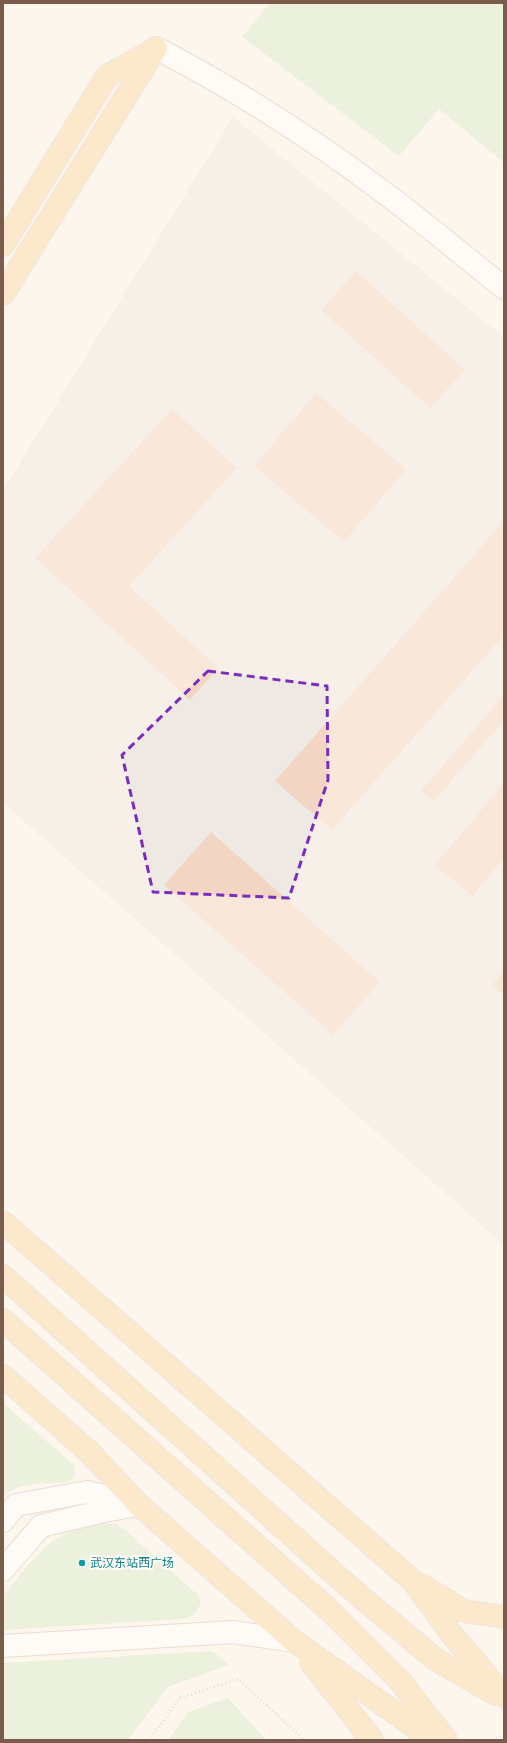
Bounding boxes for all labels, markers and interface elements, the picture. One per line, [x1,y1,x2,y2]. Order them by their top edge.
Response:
place label: 武汉东站西广场 [90,1556,174,1570]
marker: 武汉东站西广场 [77,1558,87,1568]

